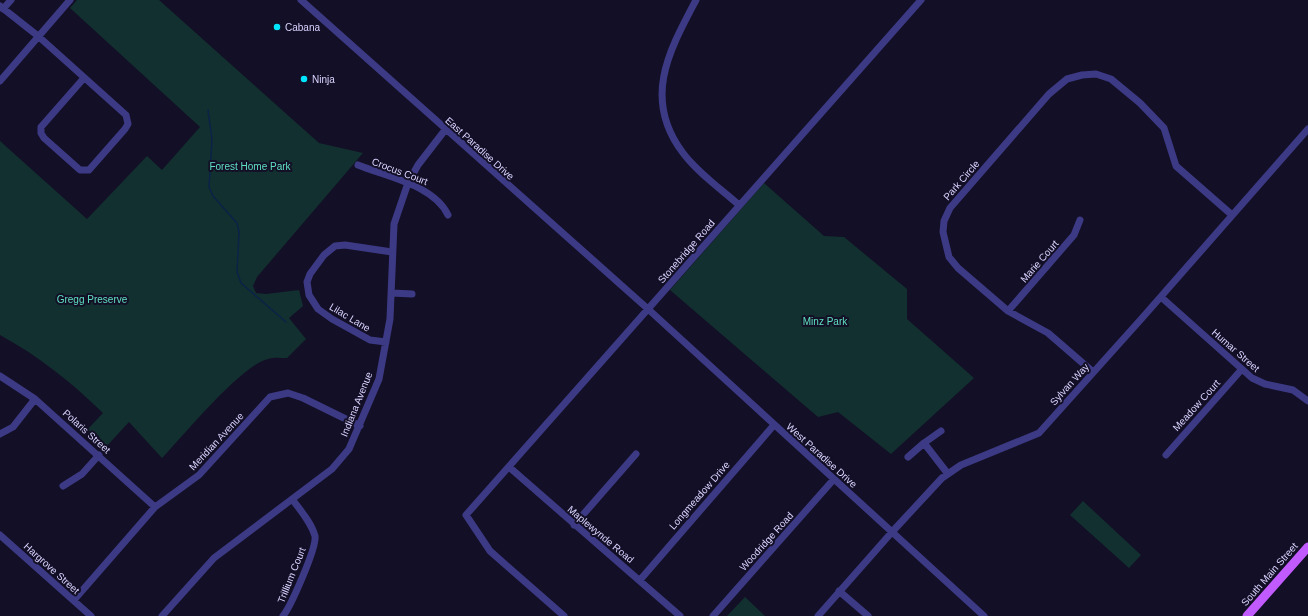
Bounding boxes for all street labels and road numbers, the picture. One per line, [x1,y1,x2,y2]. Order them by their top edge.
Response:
street label: East Paradise Drive [443,115,517,182]
street label: Crocus Court [370,156,429,187]
street label: Park Circle [941,158,982,202]
street label: Stonebridge Road [656,217,717,285]
street label: Marie Court [1018,238,1061,285]
street label: Lilac Lane [327,301,372,334]
street label: Humar Street [1210,327,1262,374]
street label: Sylvan Way [1048,361,1091,407]
street label: Indiana Avenue [338,370,375,438]
street label: Meadow Court [1171,377,1222,433]
street label: Polaris Street [61,407,113,456]
street label: Meridian Avenue [187,410,246,472]
street label: West Paradise Drive [784,421,859,490]
street label: Longmeadow Drive [667,459,732,531]
street label: Maplewynde Road [565,504,636,565]
street label: Woodridge Road [737,510,796,573]
street label: South Main Street [1239,540,1300,608]
street label: Hargrove Street [22,541,82,596]
street label: Trillium Court [275,546,308,605]

